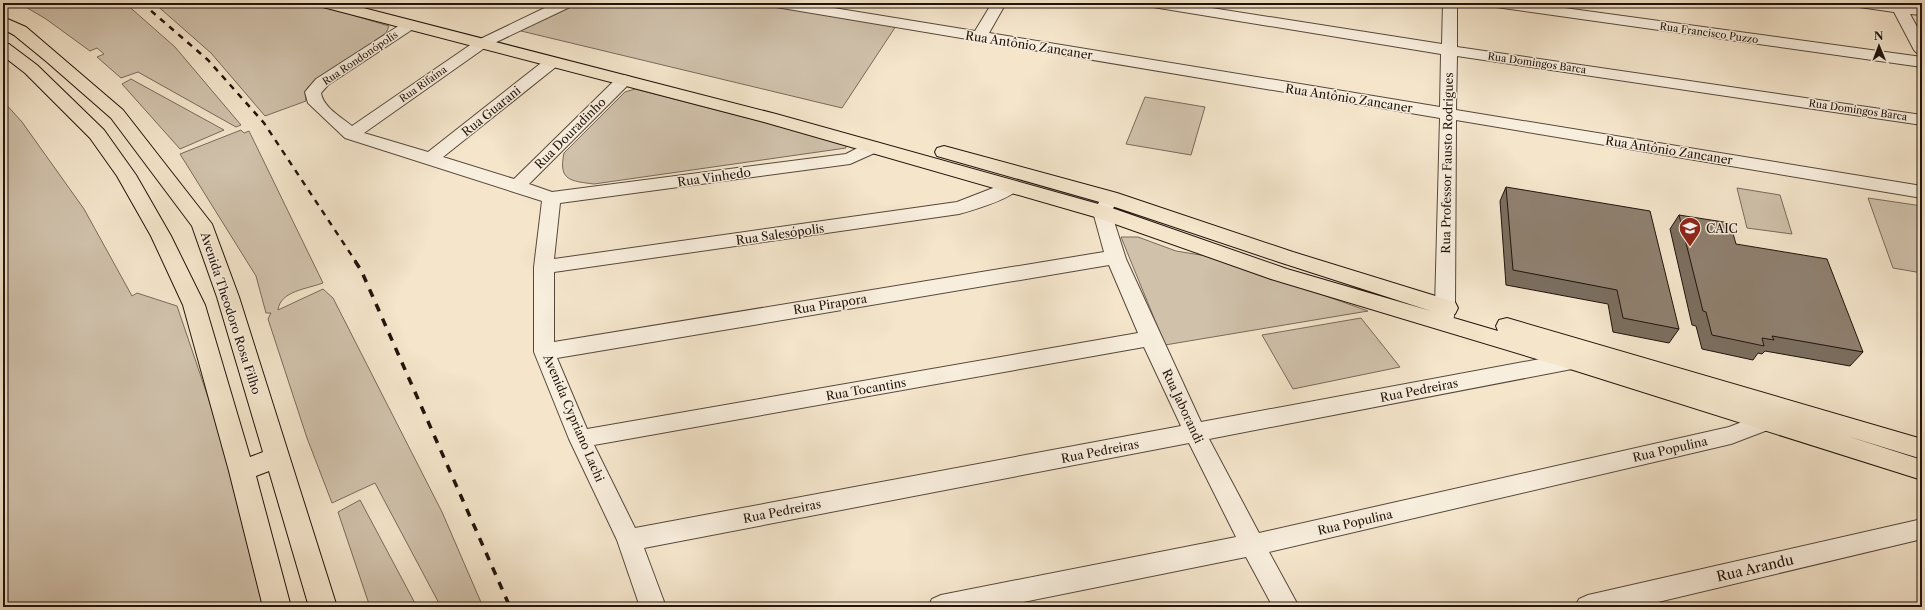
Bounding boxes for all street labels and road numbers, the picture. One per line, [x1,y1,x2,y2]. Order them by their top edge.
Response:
street label: Rua Francisco Puzzo [1659,20,1759,46]
street label: Rua Rondonópolis [320,28,400,88]
street label: Rua Antônio Zancaner [964,28,1094,62]
street label: Rua Domingos Barca [1487,50,1588,76]
street label: Rua Rifaína [397,62,450,105]
street label: Rua Professor Fausto Rodrigues [1438,72,1456,254]
street label: Rua Antônio Zancaner [1284,81,1414,115]
street label: Rua Guarani [459,82,524,139]
street label: Rua Douradinho [531,94,609,172]
street label: Rua Domingos Barca [1808,97,1909,123]
street label: Rua Antônio Zancaner [1604,133,1734,167]
street label: Rua Vinhedo [676,164,752,190]
street label: Rua Salesópolis [735,220,825,248]
street label: Avenida Theodoro Rosa Filho [197,229,264,396]
street label: Rua Pirapora [792,291,869,317]
street label: Avenida Cypriano Lachi [540,351,608,484]
street label: Rua Jaborandi [1159,366,1207,446]
street label: Rua Tocantins [825,375,907,403]
street label: Rua Pedreiras [1379,375,1459,405]
street label: Rua Populina [1631,433,1710,465]
street label: Rua Pedreiras [1060,436,1140,466]
street label: Rua Pedreiras [742,496,822,526]
street label: Rua Populina [1316,506,1395,538]
street label: Rua Arandu [1715,550,1796,586]

